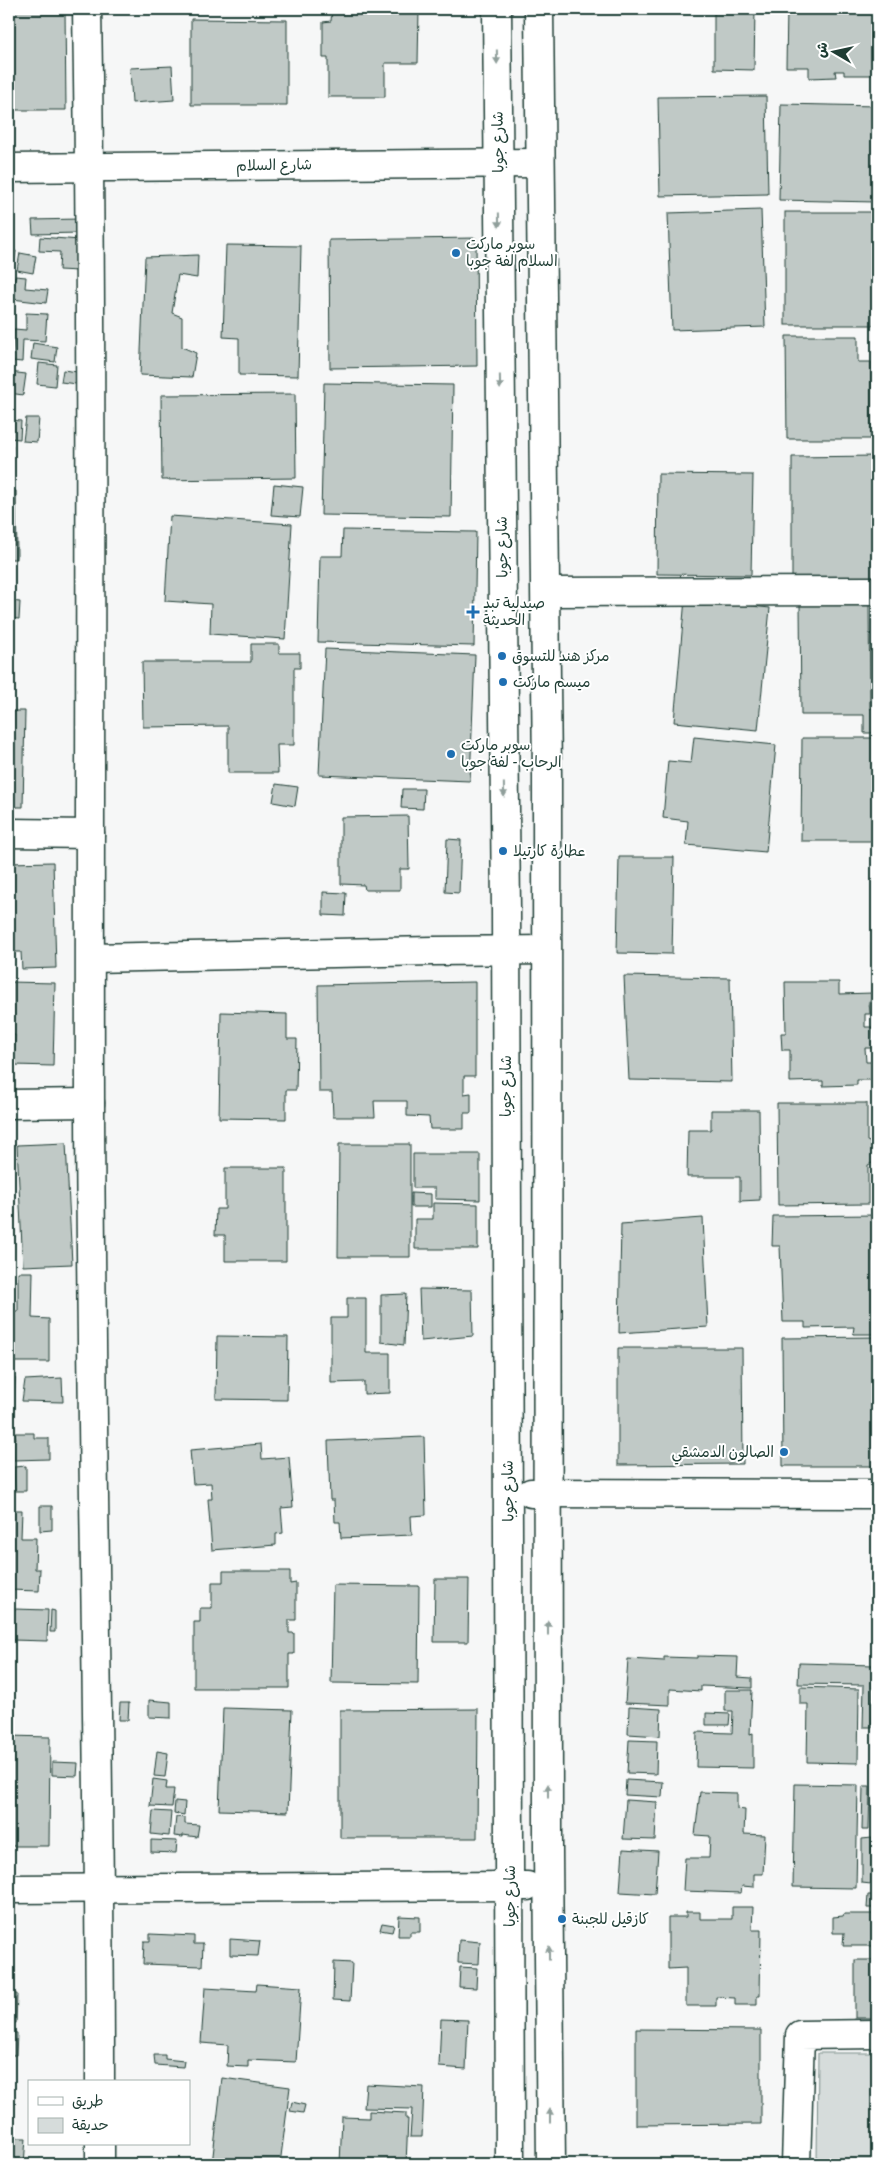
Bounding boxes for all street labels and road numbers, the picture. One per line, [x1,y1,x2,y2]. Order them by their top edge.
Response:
street label: شارع جوبا [488,111,512,173]
street label: شارع السلام [236,155,312,179]
street label: شارع جوبا [492,516,516,578]
street label: شارع جوبا [497,1055,519,1117]
street label: شارع جوبا [498,1460,522,1522]
street label: شارع جوبا [501,1865,523,1927]

